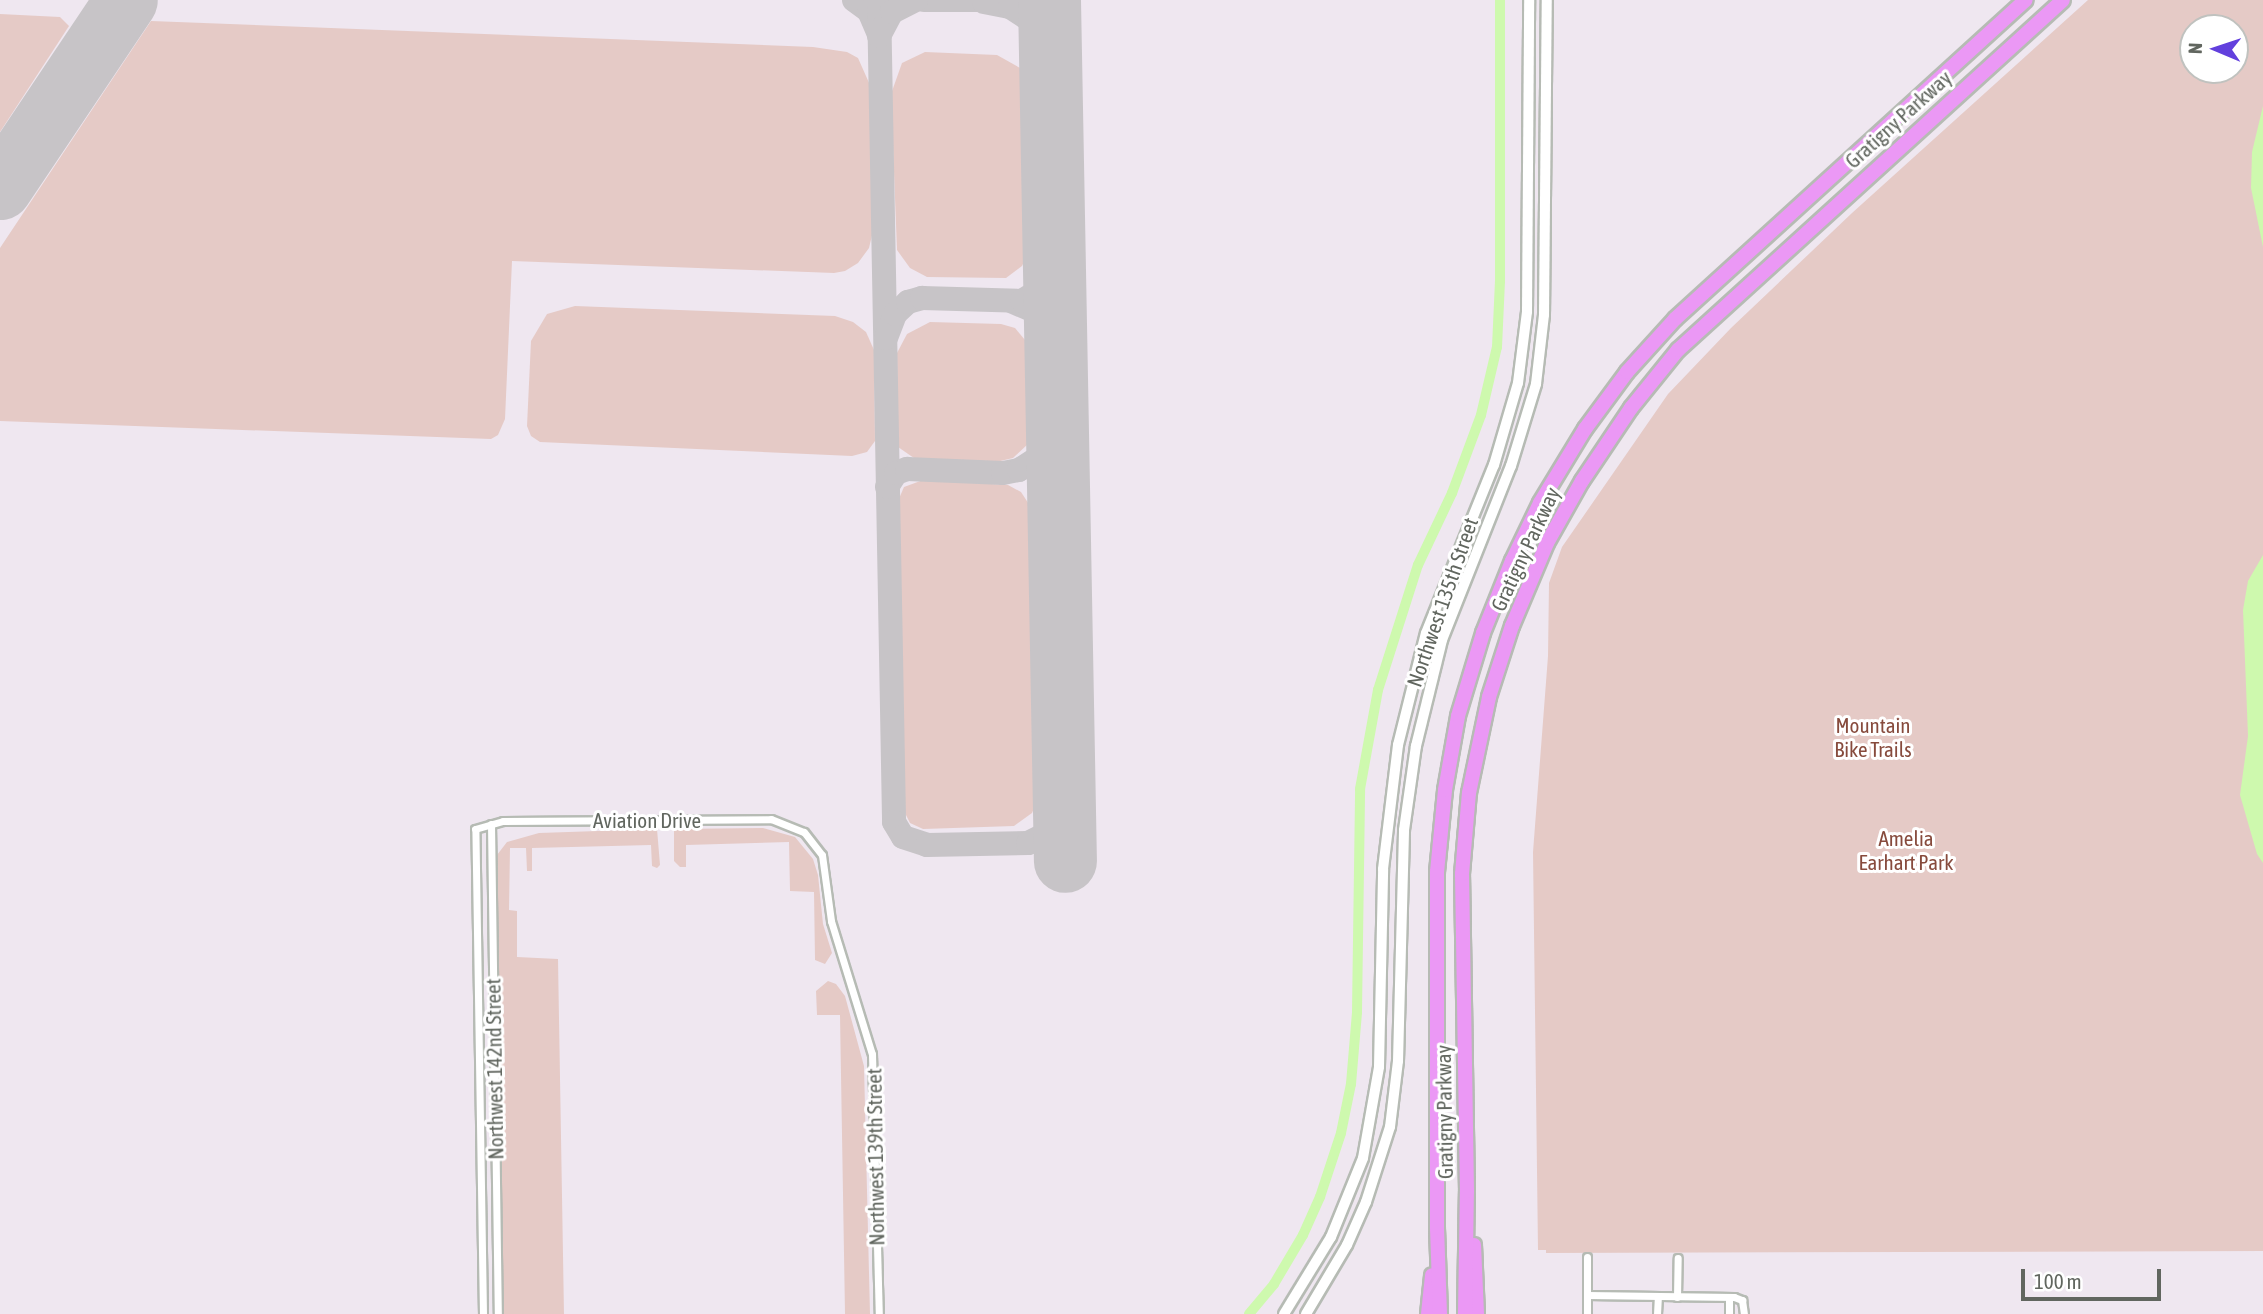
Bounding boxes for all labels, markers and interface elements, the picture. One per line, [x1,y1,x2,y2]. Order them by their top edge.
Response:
north arrow [2179,14,2249,84]
text: N [2184,42,2206,54]
street label: Gratigny Parkway [1840,65,1956,173]
street label: Gratigny Parkway [1485,483,1565,615]
street label: Northwest 135th Street [1401,514,1483,690]
park label: Mountain Bike Trails [1834,712,1912,762]
street label: Aviation Drive [593,807,701,833]
park label: Amelia Earhart Park [1859,825,1953,875]
street label: Northwest 142nd Street [480,978,508,1160]
street label: Gratigny Parkway [1430,1045,1458,1179]
street label: Northwest 139th Street [861,1068,889,1246]
scale bar [2025,1254,2165,1298]
text: 100 m [2034,1269,2082,1293]

